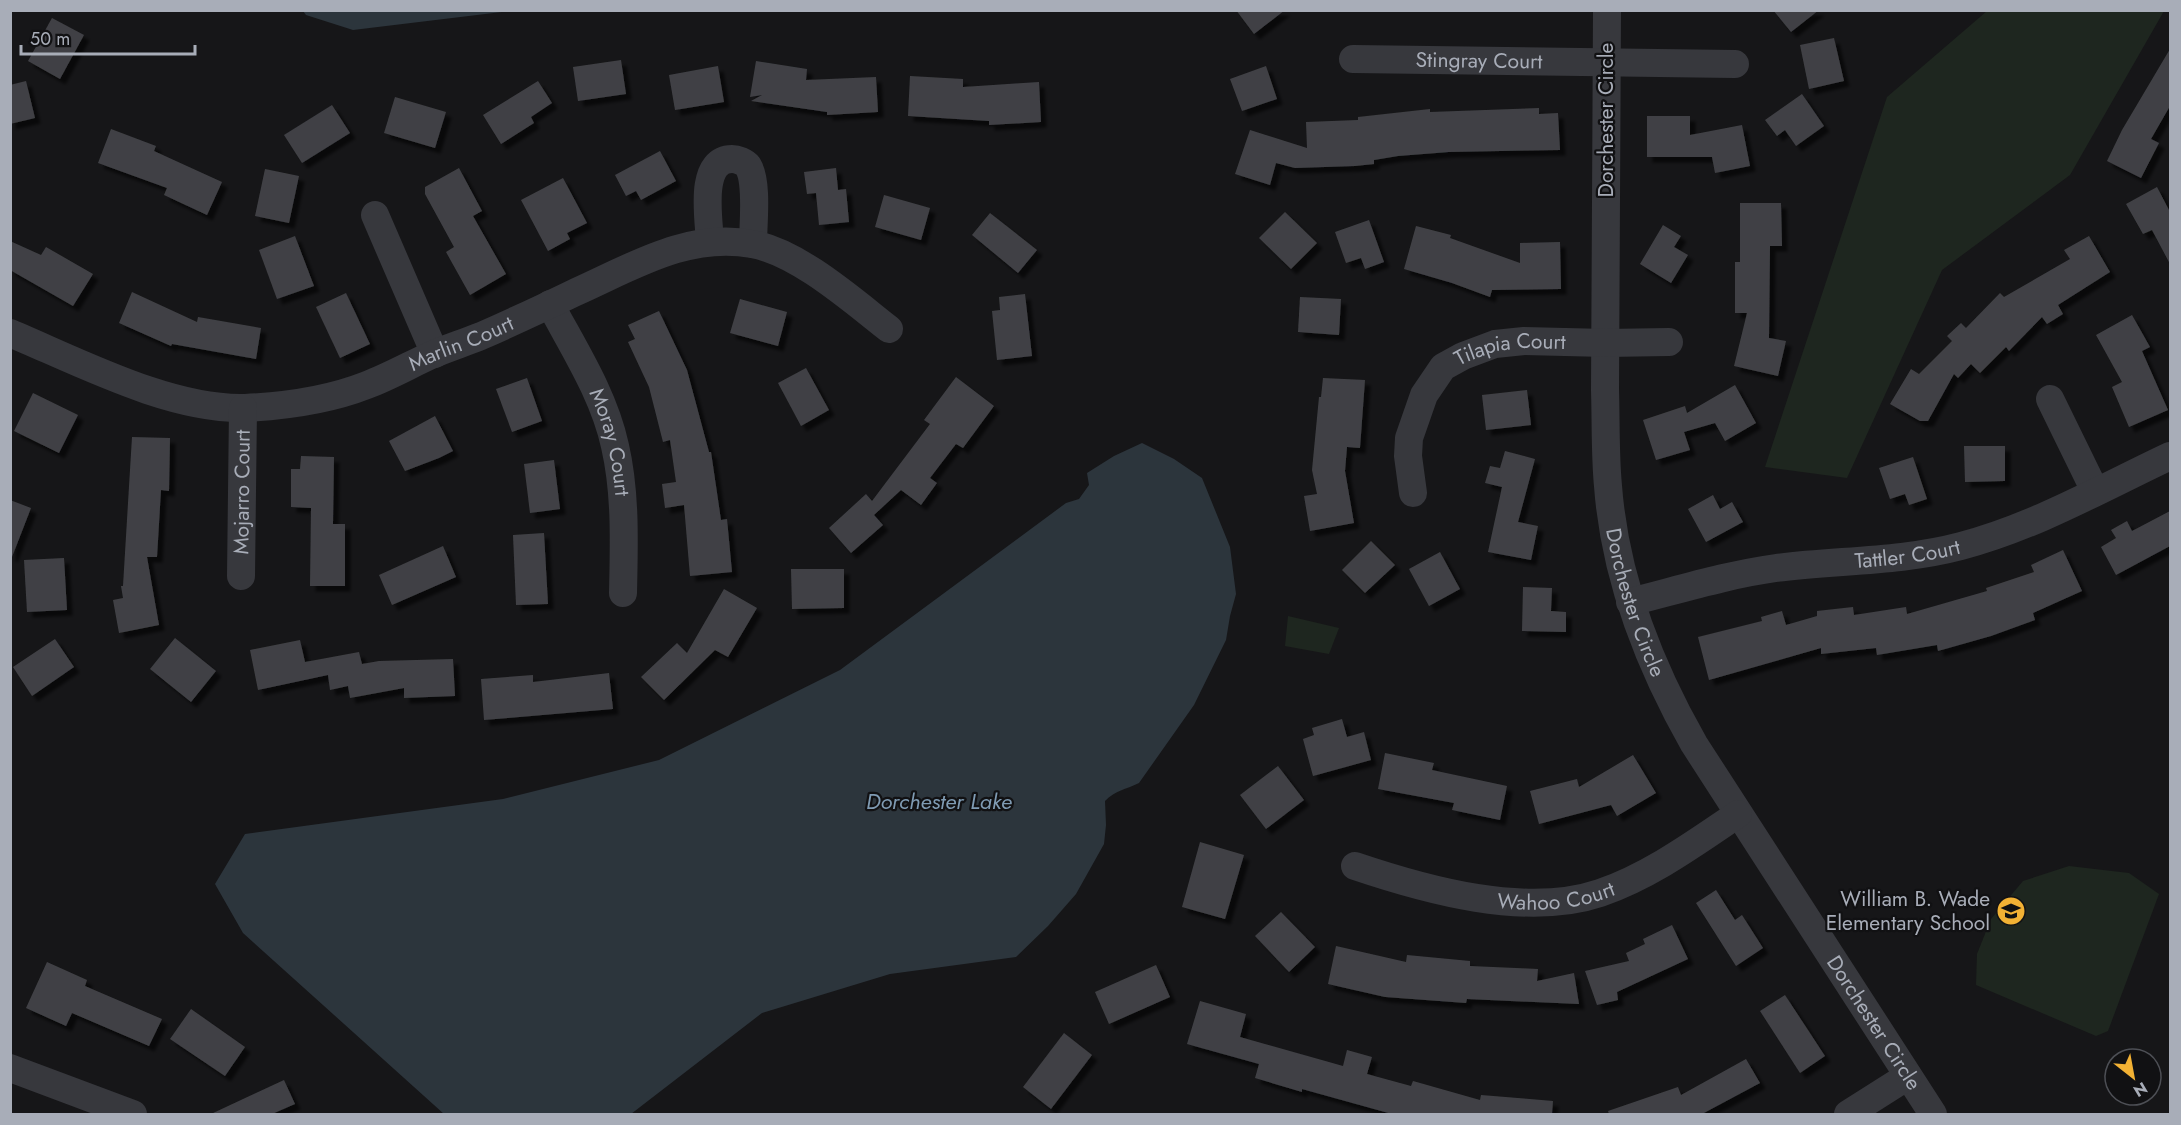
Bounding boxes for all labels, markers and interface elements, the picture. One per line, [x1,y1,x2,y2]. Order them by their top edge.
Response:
scale bar [21,18,195,56]
text: 50 m [30,26,70,52]
street label: Dorchester Circle [1591,42,1621,197]
street label: Stingray Court [1415,45,1543,76]
street label: Marlin Court [403,308,518,379]
street label: Tilapia Court [1449,325,1566,373]
street label: Moray Court [582,383,637,497]
street label: Mojarro Court [226,429,258,555]
street label: Dorchester Circle [1598,526,1673,682]
street label: Tattler Court [1854,532,1963,576]
water label: Dorchester Lake [866,785,1012,817]
street label: Wahoo Court [1496,874,1619,918]
place label: William B. Wade Elementary School [1826,884,1990,938]
school or university icon: William B. Wade Elementary School [1995,895,2027,927]
street label: Dorchester Circle [1819,949,1929,1096]
north arrow [2103,1047,2163,1107]
text: N [2129,1076,2152,1103]

